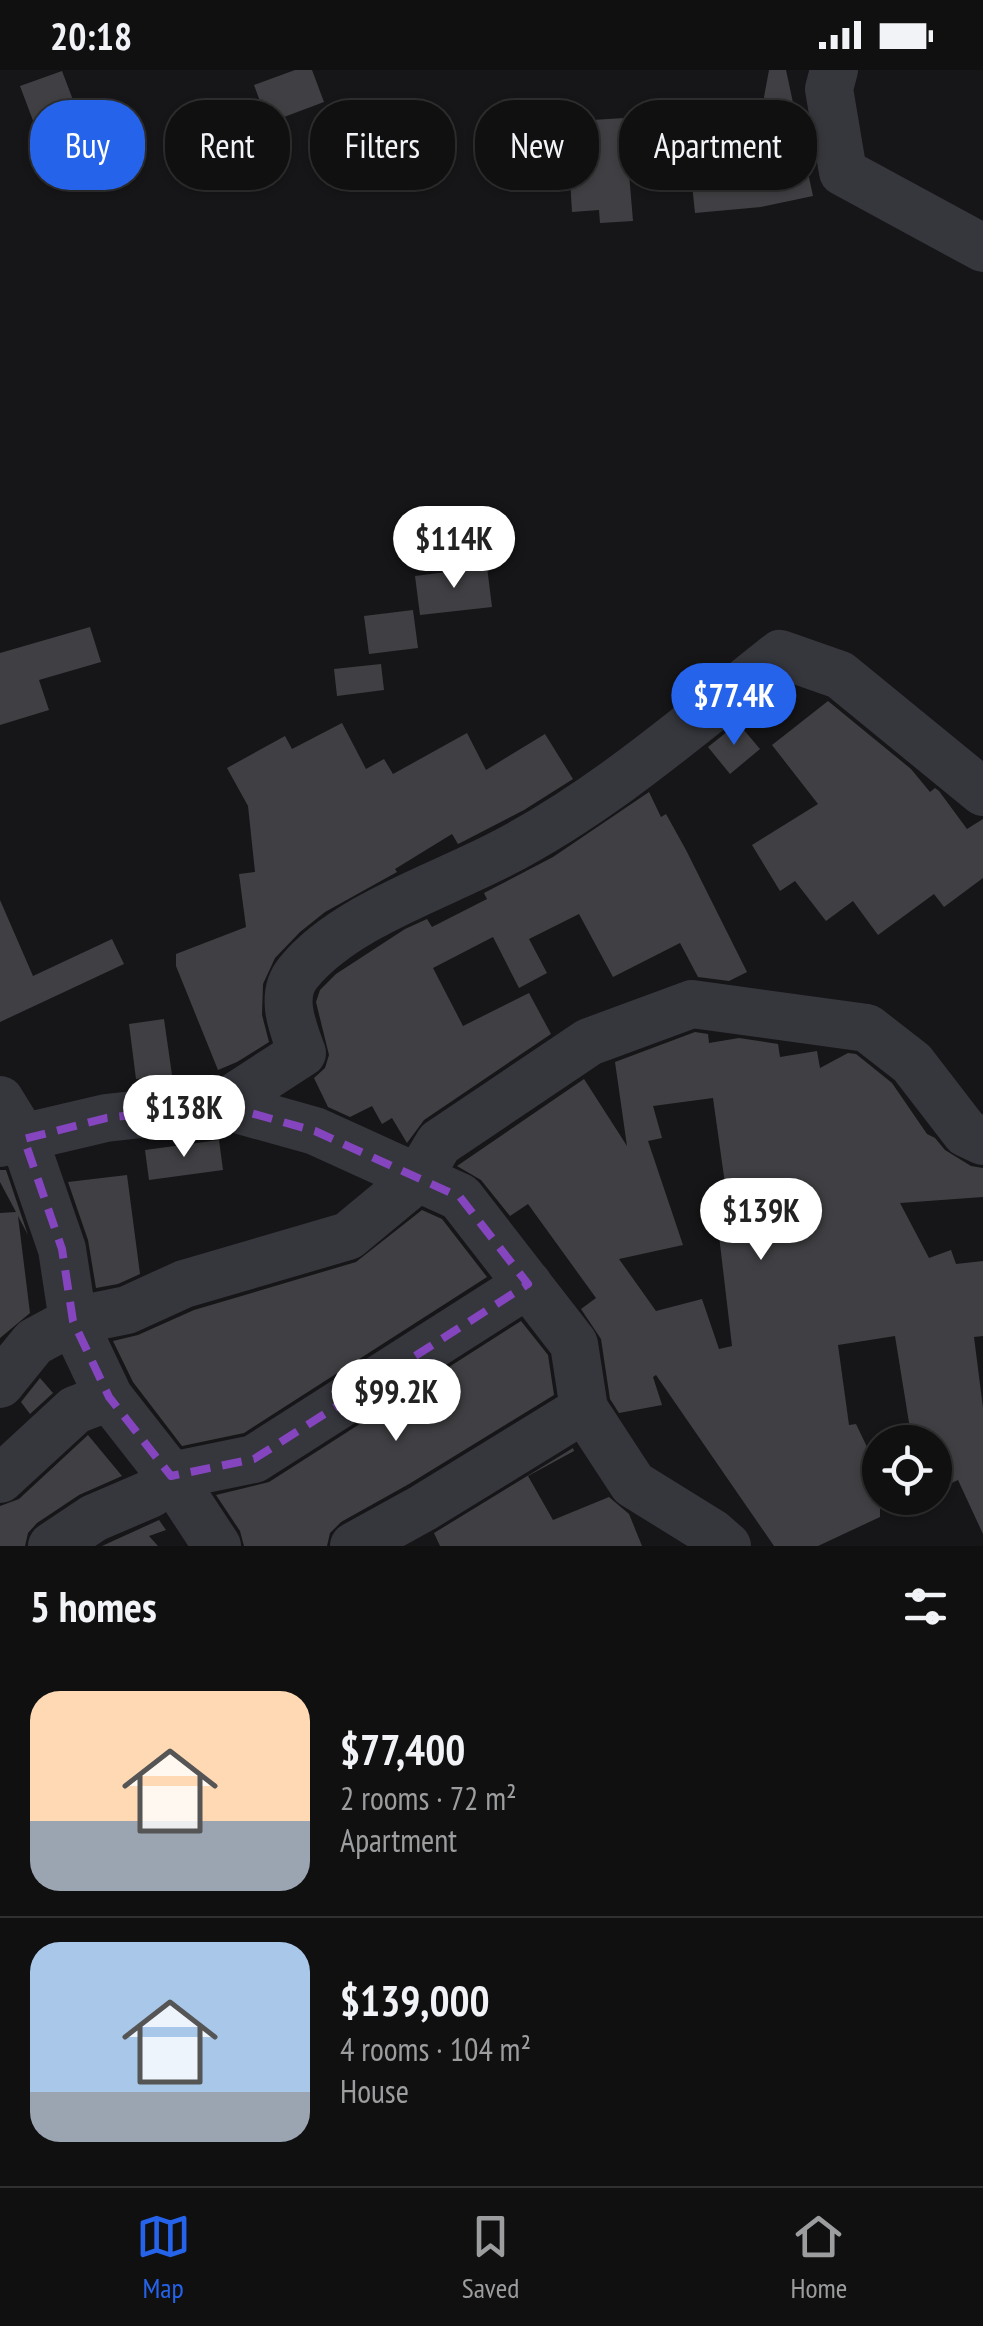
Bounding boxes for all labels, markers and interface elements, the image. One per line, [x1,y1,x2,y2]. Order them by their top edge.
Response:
text: 20:18 [50,11,132,60]
chip: Buy [30,100,145,190]
chip: Rent [165,100,290,190]
chip: Filters [310,100,455,190]
chip: New [475,100,599,190]
chip: Apartment [619,100,817,190]
pin: $114K [384,506,524,591]
text: $114K [415,517,493,559]
pin: $77.4K [653,663,815,748]
text: $77.4K [693,674,775,716]
pin: $138K [114,1075,254,1160]
text: $138K [145,1086,223,1128]
pin: $139K [691,1178,831,1263]
text: $139K [722,1189,800,1231]
pin: $99.2K [315,1359,477,1444]
text: $99.2K [354,1370,438,1412]
map controls [862,1425,952,1515]
button: locate [862,1425,952,1515]
text: 5 homes [30,1579,157,1634]
icon: filters [898,1579,953,1634]
text: $77,400 [340,1722,465,1777]
icon: home [110,1731,230,1851]
text: 2 rooms · 72 m² [340,1777,517,1819]
text: Apartment [340,1819,457,1861]
text: $139,000 [340,1973,490,2028]
icon: home [110,1982,230,2102]
text: 4 rooms · 104 m² [340,2028,531,2070]
text: House [340,2070,409,2112]
tab: Map [136,2209,191,2306]
tab: Saved [462,2209,519,2306]
tab: Home [791,2209,847,2306]

